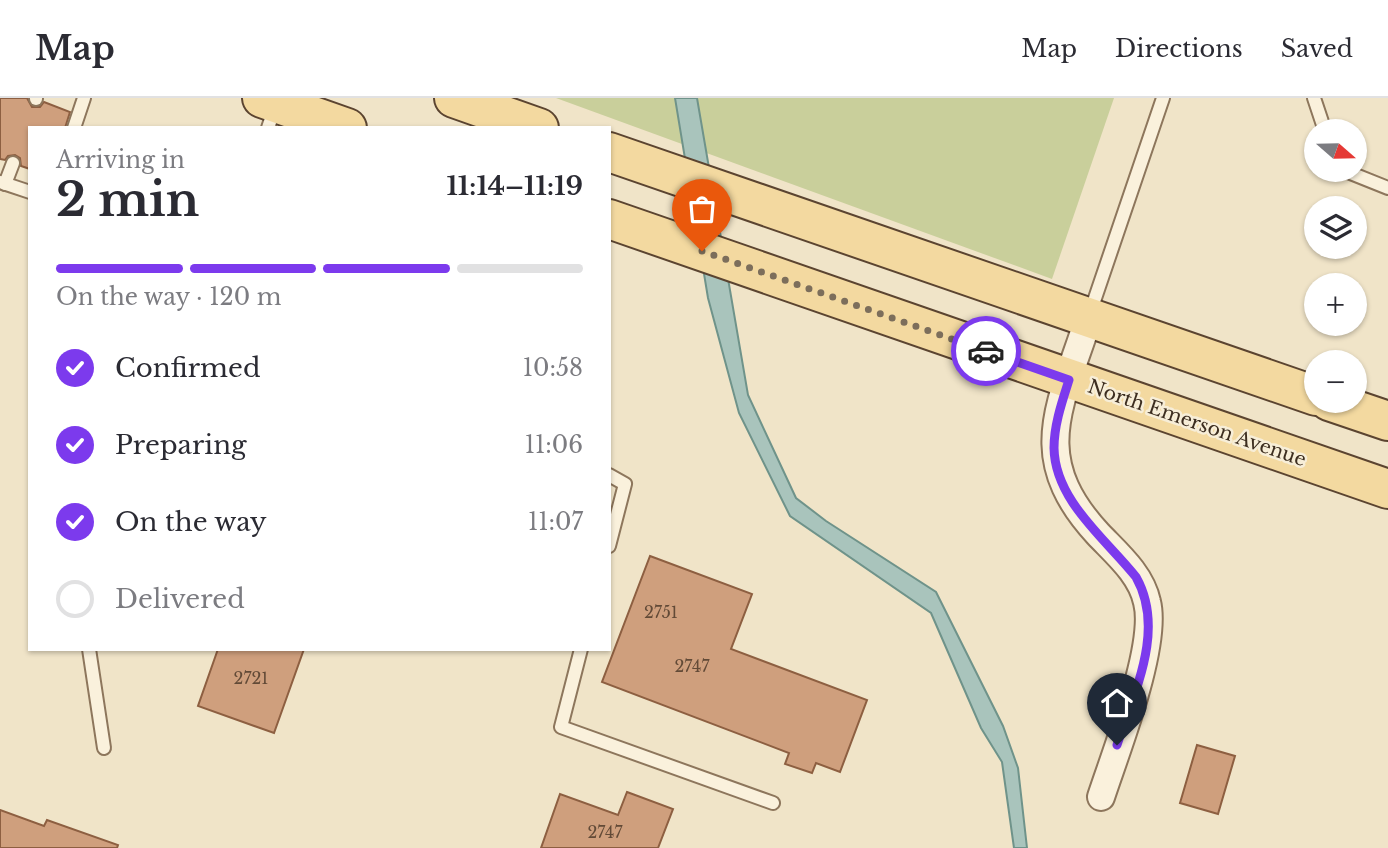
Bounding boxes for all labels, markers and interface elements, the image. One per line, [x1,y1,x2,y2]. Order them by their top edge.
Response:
text: Map [35,28,115,69]
text: Map [1021,34,1077,63]
text: Directions [1115,34,1243,63]
text: Saved [1281,34,1353,63]
north arrow [1304,119,1367,182]
map controls [1304,119,1367,413]
text: Arriving in [56,146,185,174]
text: 11:14–11:19 [446,170,583,202]
text: 2 min [56,171,199,228]
pin [672,179,732,251]
icon: bag [683,190,721,228]
button: layers [1304,196,1367,259]
button: + [1304,273,1367,336]
text: On the way · 120 m [56,283,281,311]
courier [951,316,1021,386]
icon: car [967,332,1005,370]
icon: check [56,349,94,387]
button: − [1304,350,1367,413]
text: Confirmed [115,352,260,384]
text: 10:58 [523,354,583,382]
street label: North Emerson Avenue [1085,375,1309,471]
icon: check [56,426,94,464]
text: Preparing [115,429,247,461]
text: 11:06 [525,431,583,459]
icon: check [56,503,94,541]
text: On the way [115,506,267,538]
text: 11:07 [528,508,583,536]
text: Delivered [115,583,245,615]
house number: 2751 [644,602,678,622]
house number: 2747 [675,656,710,676]
house number: 2721 [234,668,268,688]
pin [1087,673,1147,745]
icon: home [1098,684,1136,722]
house number: 2747 [588,822,623,842]

